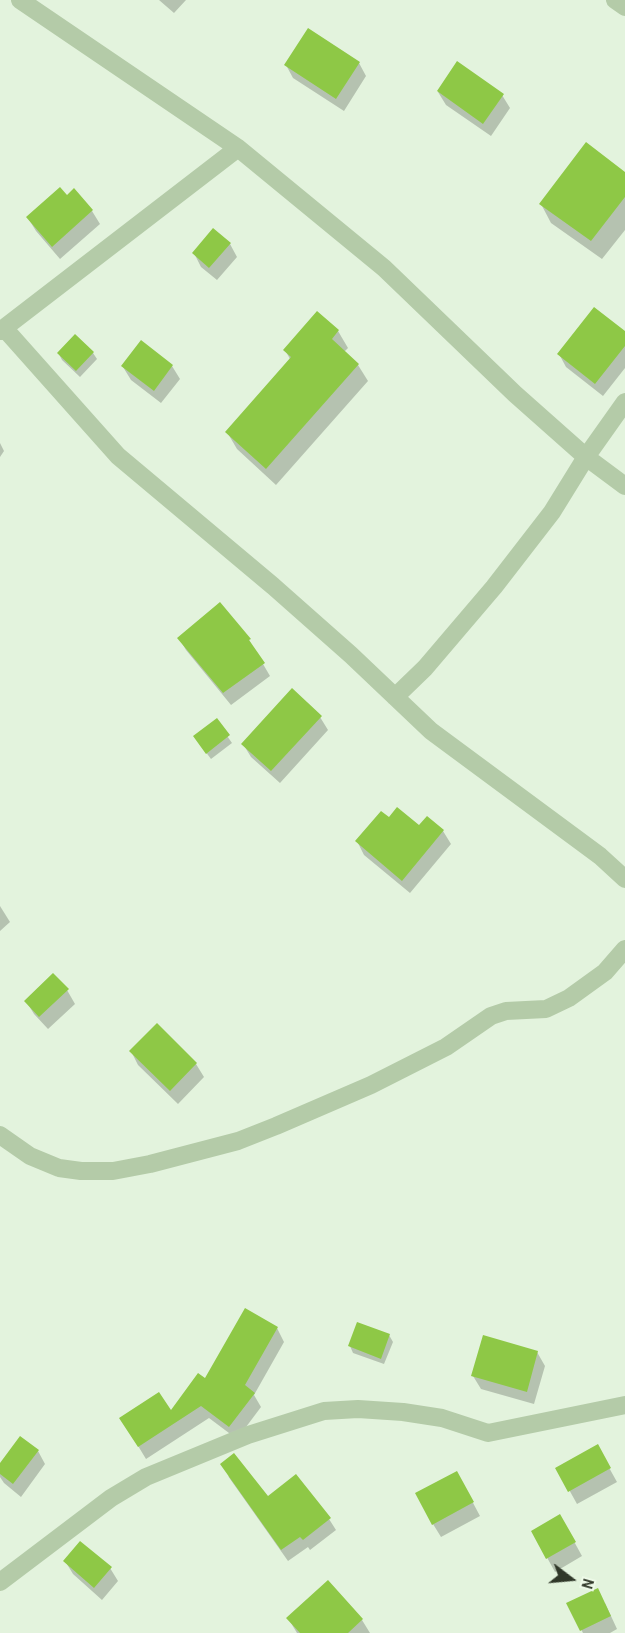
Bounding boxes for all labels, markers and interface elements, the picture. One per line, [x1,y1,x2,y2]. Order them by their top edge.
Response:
north arrow [541,1549,601,1609]
text: N [576,1576,600,1592]

